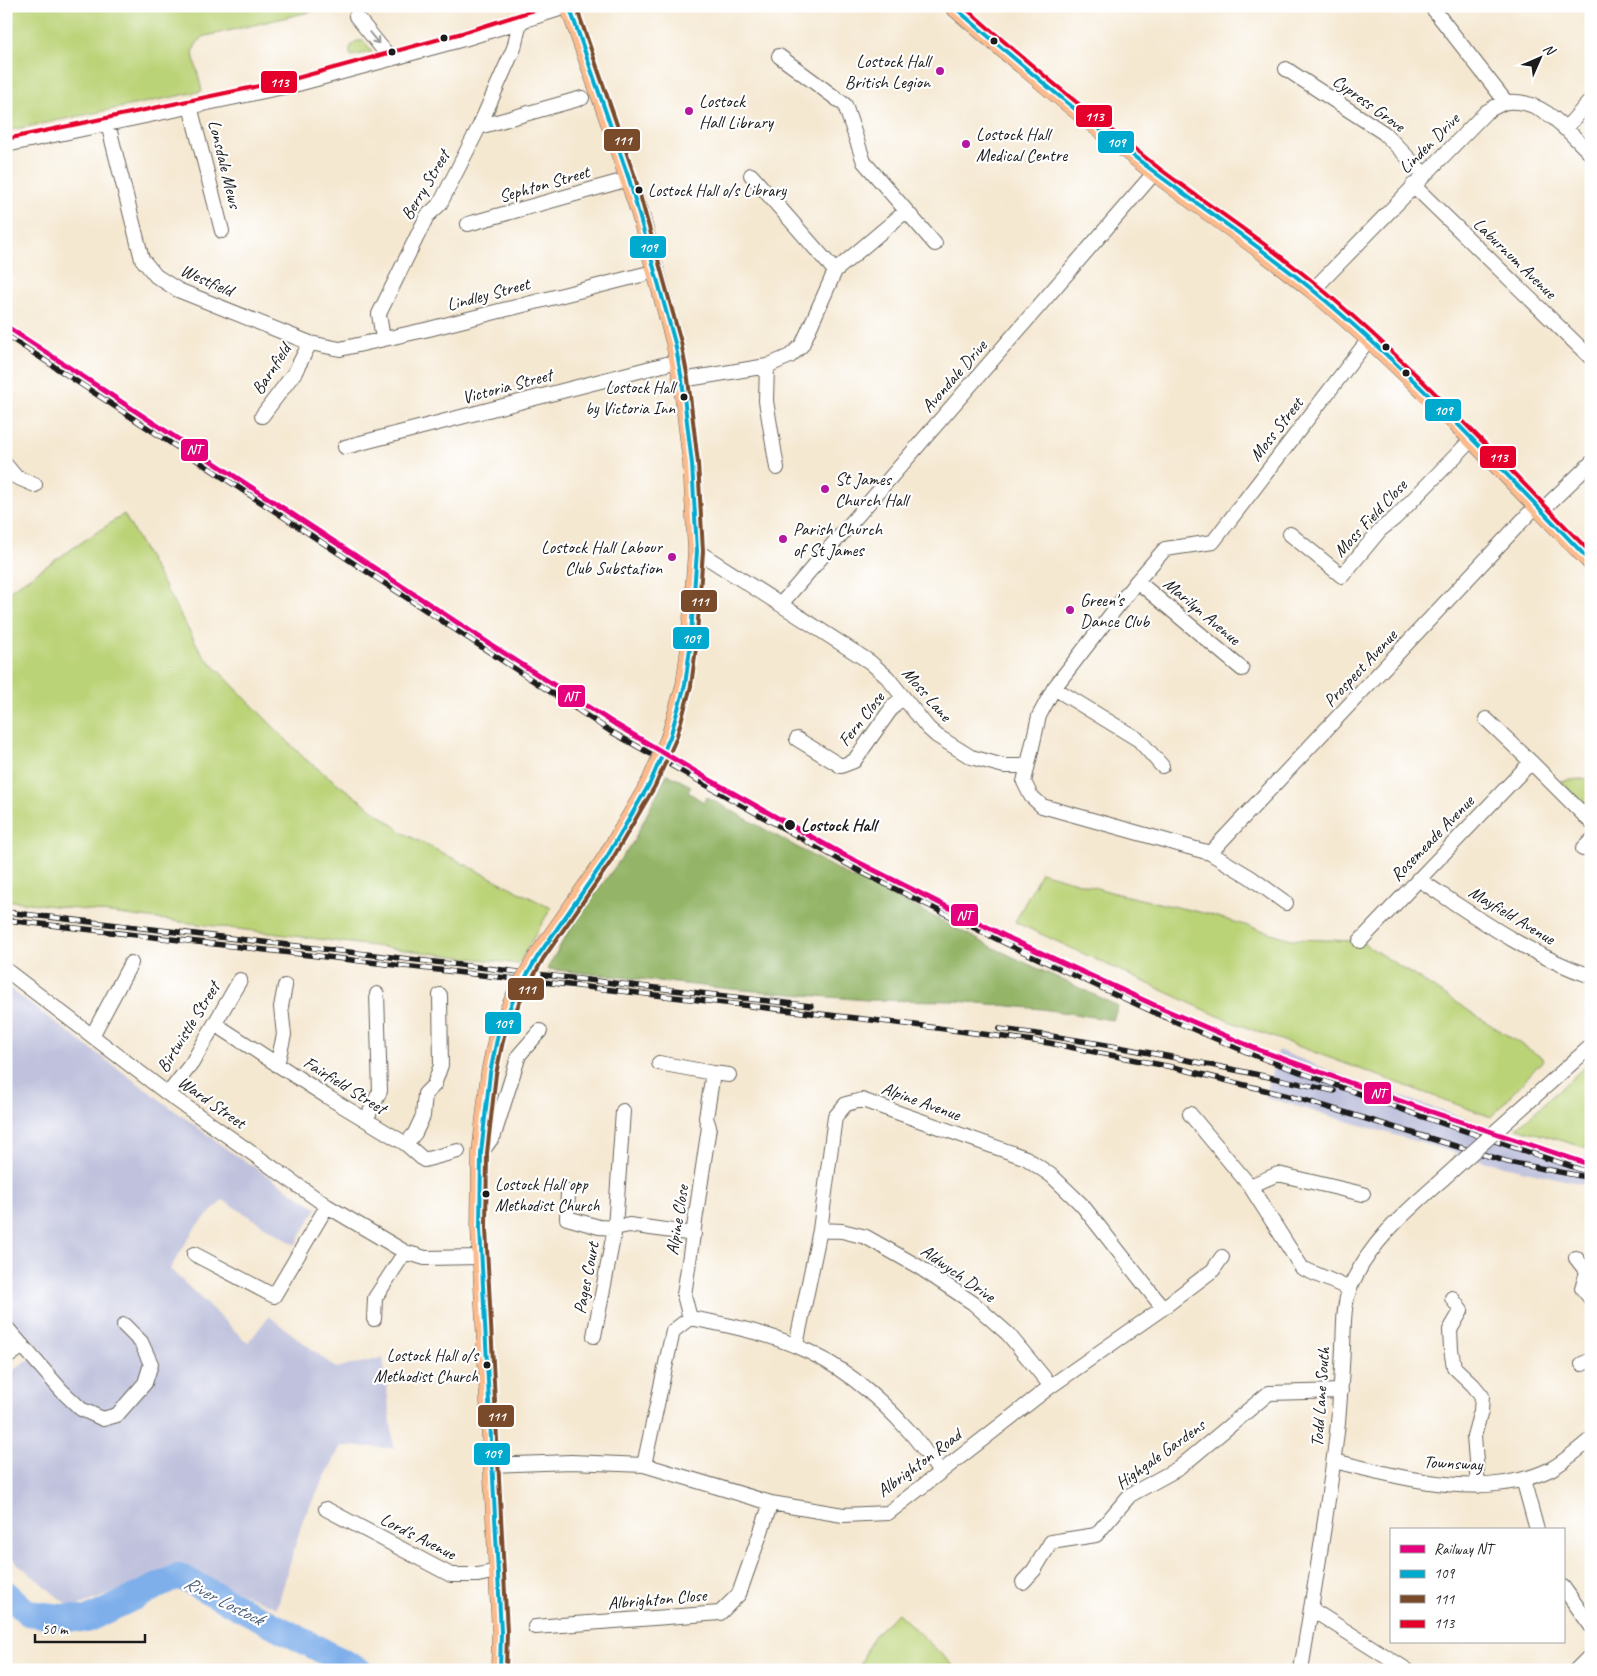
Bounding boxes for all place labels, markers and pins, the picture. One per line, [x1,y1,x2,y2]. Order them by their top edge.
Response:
unlabelled marker [439,33,449,43]
unlabelled marker [989,36,999,46]
unlabelled marker [387,47,397,57]
place label: Lostock Hall British Legion [845,50,933,93]
marker: Lostock Hall British Legion [934,65,946,77]
place label: Lostock Hall Library [699,90,775,133]
marker: Lostock Hall Library [683,105,695,117]
place label: Lostock Hall Medical Centre [976,123,1068,166]
marker: Lostock Hall Medical Centre [960,138,972,150]
place label: Lostock Hall o/s Library [648,180,787,201]
marker: Lostock Hall o/s Library [634,185,644,195]
unlabelled marker [1381,342,1391,352]
unlabelled marker [1401,368,1411,378]
place label: Lostock Hall by Victoria Inn [585,377,678,419]
marker: Lostock Hall by Victoria Inn [679,392,689,402]
place label: St James Church Hall [835,468,911,511]
marker: St James Church Hall [819,483,831,495]
place label: Parish Church of St James [793,518,884,561]
marker: Parish Church of St James [777,533,789,545]
place label: Lostock Hall Labour Club Substation [541,536,664,579]
marker: Lostock Hall Labour Club Substation [666,551,678,563]
place label: Green's Dance Club [1080,589,1150,632]
marker: Green's Dance Club [1064,604,1076,616]
place label: Lostock Hall [801,814,880,836]
marker: Lostock Hall [783,818,797,832]
place label: Lostock Hall opp Methodist Church [495,1174,600,1216]
marker: Lostock Hall opp Methodist Church [481,1189,491,1199]
place label: Lostock Hall o/s Methodist Church [374,1345,480,1387]
marker: Lostock Hall o/s Methodist Church [482,1360,492,1370]

